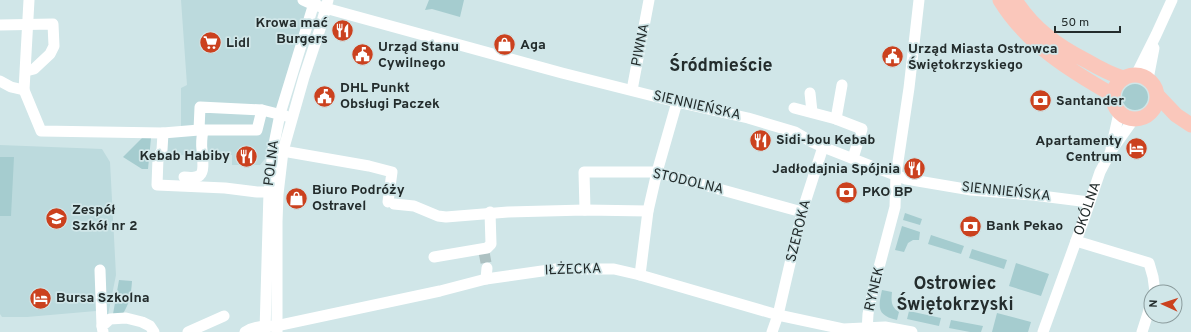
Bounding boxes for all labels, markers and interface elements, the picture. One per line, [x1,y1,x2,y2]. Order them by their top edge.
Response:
scale bar [1055,8,1120,34]
place label: Krowa mać Burgers [255,15,328,48]
text: 50 m [1061,15,1089,31]
restaurant icon: Krowa mać Burgers [330,18,356,44]
street label: PIWNA [629,22,653,68]
supermarket icon: Lidl [198,30,224,56]
shop icon: Aga [492,32,518,58]
place label: Lidl [226,35,250,52]
place label: Aga [520,37,546,54]
place label: Urząd Stanu Cywilnego [378,39,459,72]
place label: Urząd Miasta Ostrowca Świętokrzyskiego [908,41,1058,74]
public building icon: Urząd Stanu Cywilnego [350,42,376,68]
public building icon: Urząd Miasta Ostrowca Świętokrzyskiego [879,44,905,70]
district label: Śródmieście [669,53,773,78]
place label: DHL Punkt Obsługi Paczek [340,80,440,113]
public building icon: DHL Punkt Obsługi Paczek [311,83,337,109]
street label: SIENNIEŃSKA [651,87,743,124]
bank icon: Santander [1027,88,1053,114]
place label: Santander [1056,93,1124,110]
restaurant icon: Sidi-bou Kebab [747,127,773,153]
place label: Sidi-bou Kebab [776,132,875,149]
place label: Apartamenty Centrum [1035,133,1122,166]
hotel icon: Apartamenty Centrum [1124,136,1150,162]
street label: POLNA [261,139,283,187]
restaurant icon: Kebab Habiby [233,143,259,169]
place label: Kebab Habiby [140,148,230,165]
restaurant icon: Jadłodajnia Spójnia [902,156,928,182]
place label: Jadłodajnia Spójnia [772,161,900,178]
street label: STODOLNA [651,166,725,198]
street label: SIENNIEŃSKA [961,178,1051,205]
bank icon: PKO BP [833,179,859,205]
street label: OKÓLNA [1070,180,1105,238]
place label: Biuro Podróży Ostravel [312,182,405,215]
place label: PKO BP [862,184,913,201]
shop icon: Biuro Podróży Ostravel [284,185,310,211]
street label: SZEROKA [783,198,815,264]
place label: Zespół Szkół nr 2 [72,202,137,235]
school or university icon: Zespół Szkół nr 2 [44,205,70,231]
bank icon: Bank Pekao [957,213,983,239]
place label: Bank Pekao [986,218,1063,235]
street label: IŁŻECKA [544,260,602,279]
street label: RYNEK [862,265,888,313]
district label: Ostrowiec Świętokrzyski [896,273,1014,317]
north arrow [1143,284,1183,324]
hotel icon: Bursa Szkolna [28,285,54,311]
place label: Bursa Szkolna [56,290,150,307]
text: N [1147,299,1161,308]

